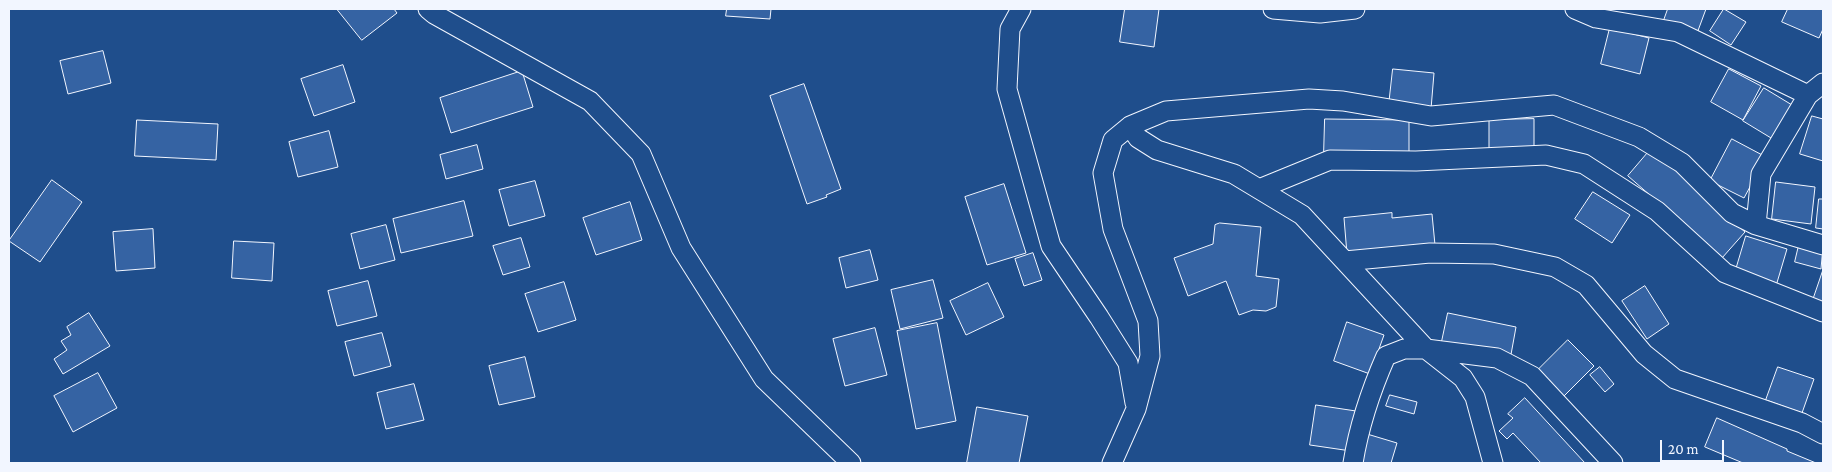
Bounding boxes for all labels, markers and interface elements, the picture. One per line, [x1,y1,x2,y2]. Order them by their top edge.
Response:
scale bar [1662,430,1726,462]
text: 20 m [1668,441,1699,457]

